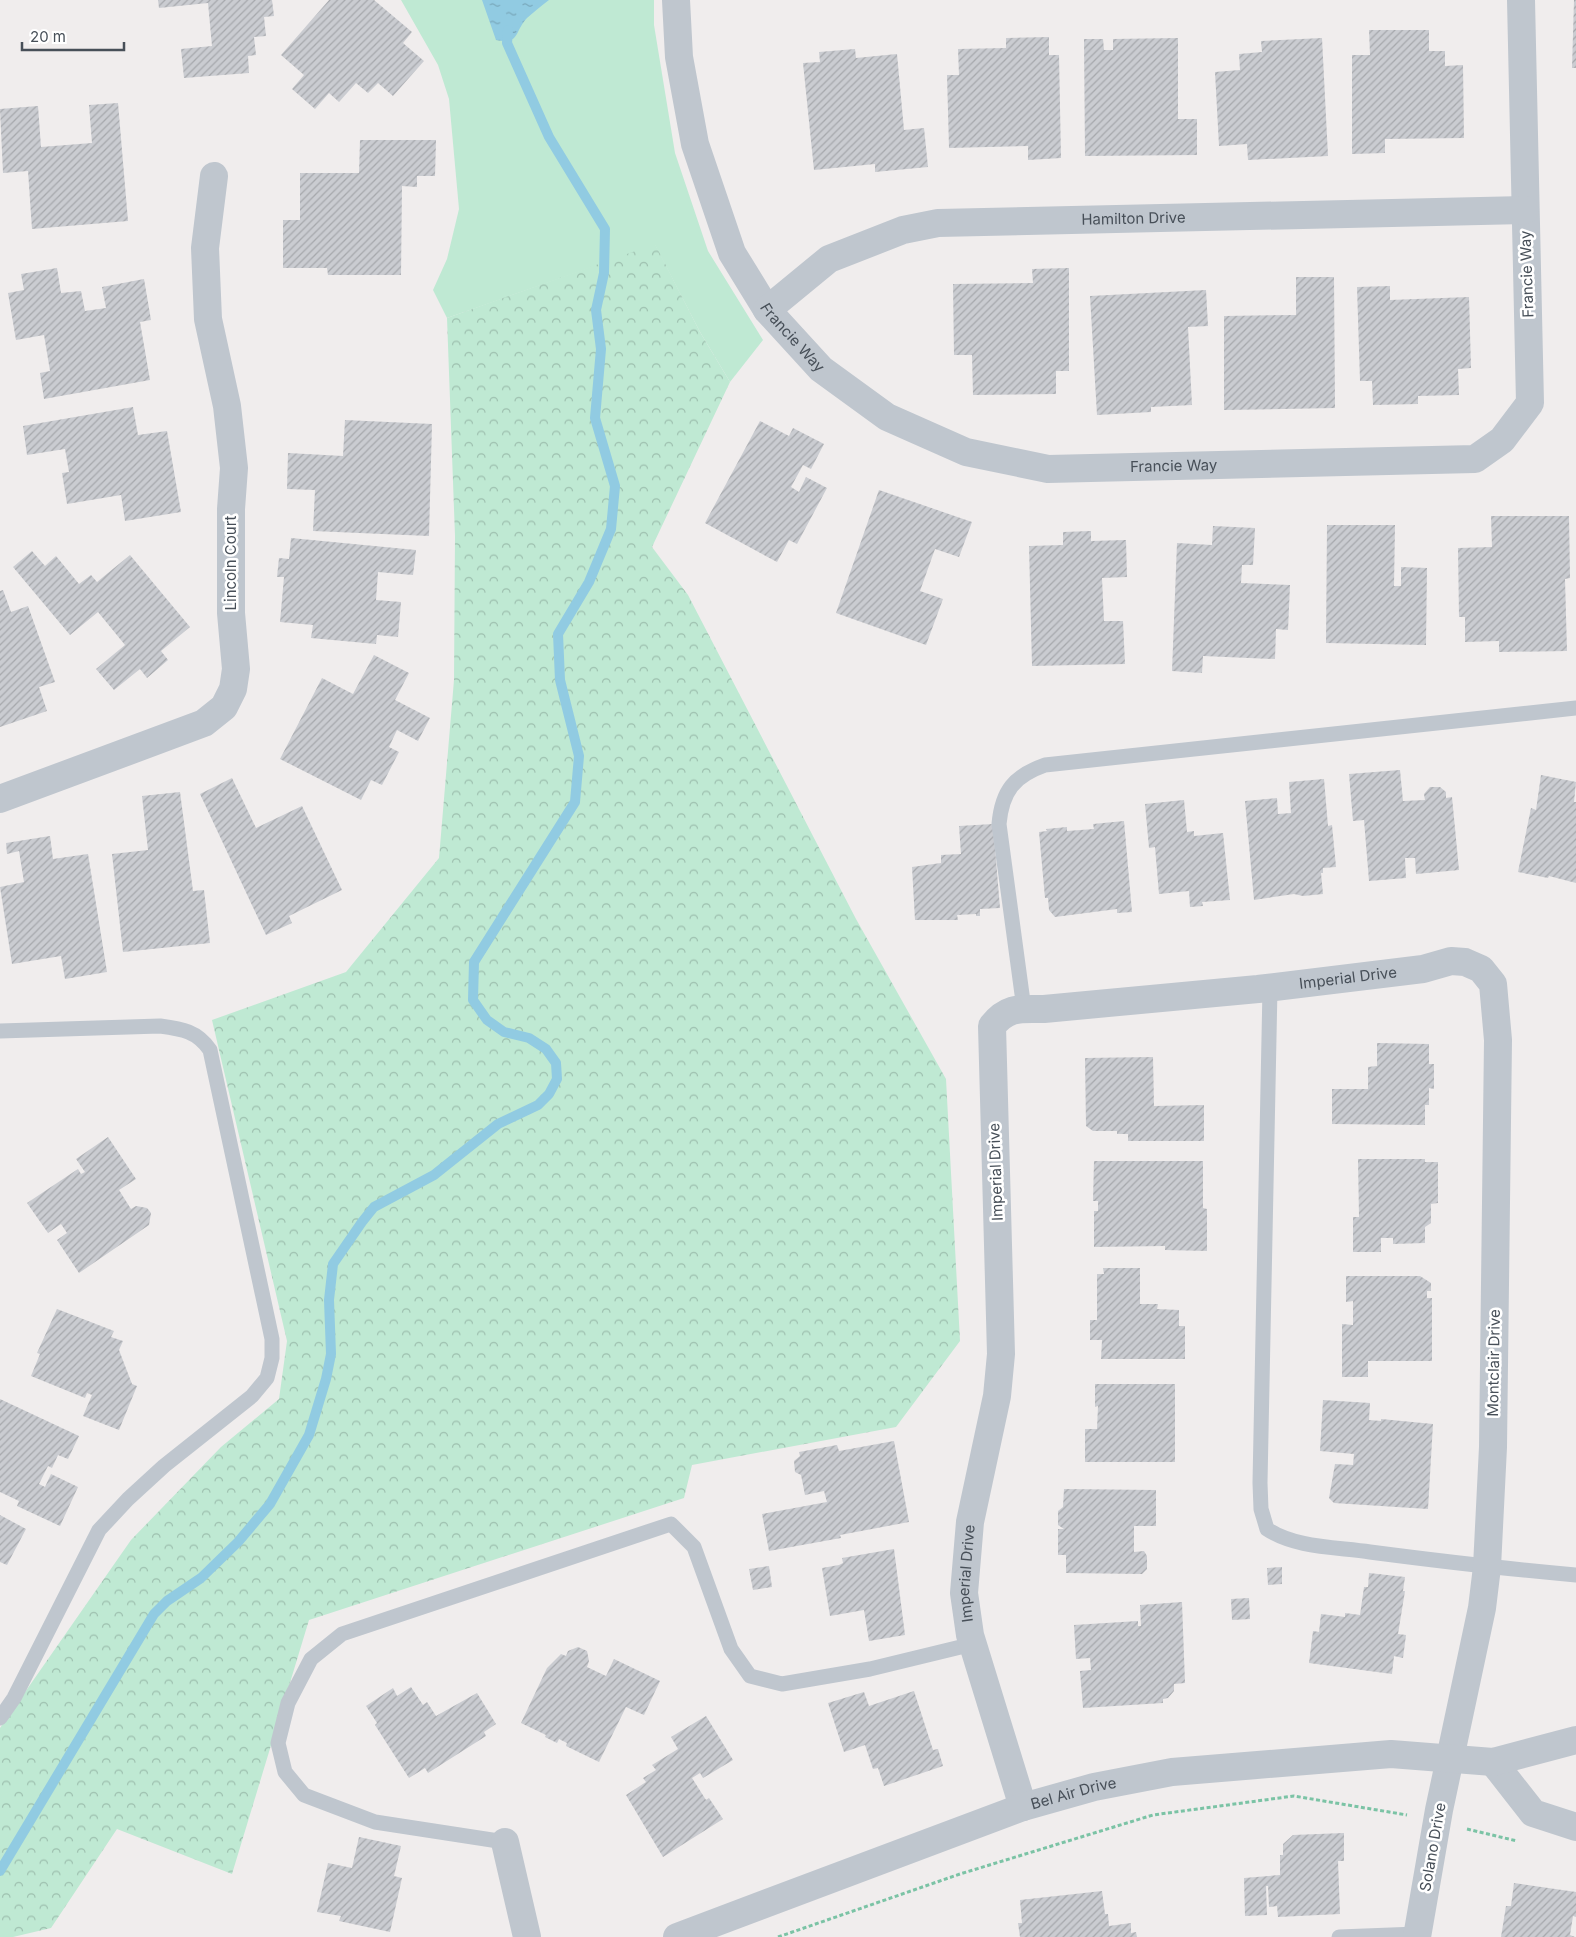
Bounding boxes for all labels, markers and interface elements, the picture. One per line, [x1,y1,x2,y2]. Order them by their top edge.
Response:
scale bar [22,20,125,52]
text: 20 m [30,27,66,46]
street label: Hamilton Drive [1081,208,1186,229]
street label: Francie Way [1515,230,1538,318]
street label: Francie Way [756,300,830,376]
street label: Francie Way [1130,455,1218,476]
street label: Lincoln Court [221,515,240,610]
street label: Imperial Drive [1298,962,1398,993]
street label: Imperial Drive [984,1123,1007,1221]
street label: Montclair Drive [1483,1309,1504,1417]
street label: Imperial Drive [954,1524,979,1624]
street label: Bel Air Drive [1029,1773,1118,1813]
street label: Solano Drive [1415,1801,1450,1893]

